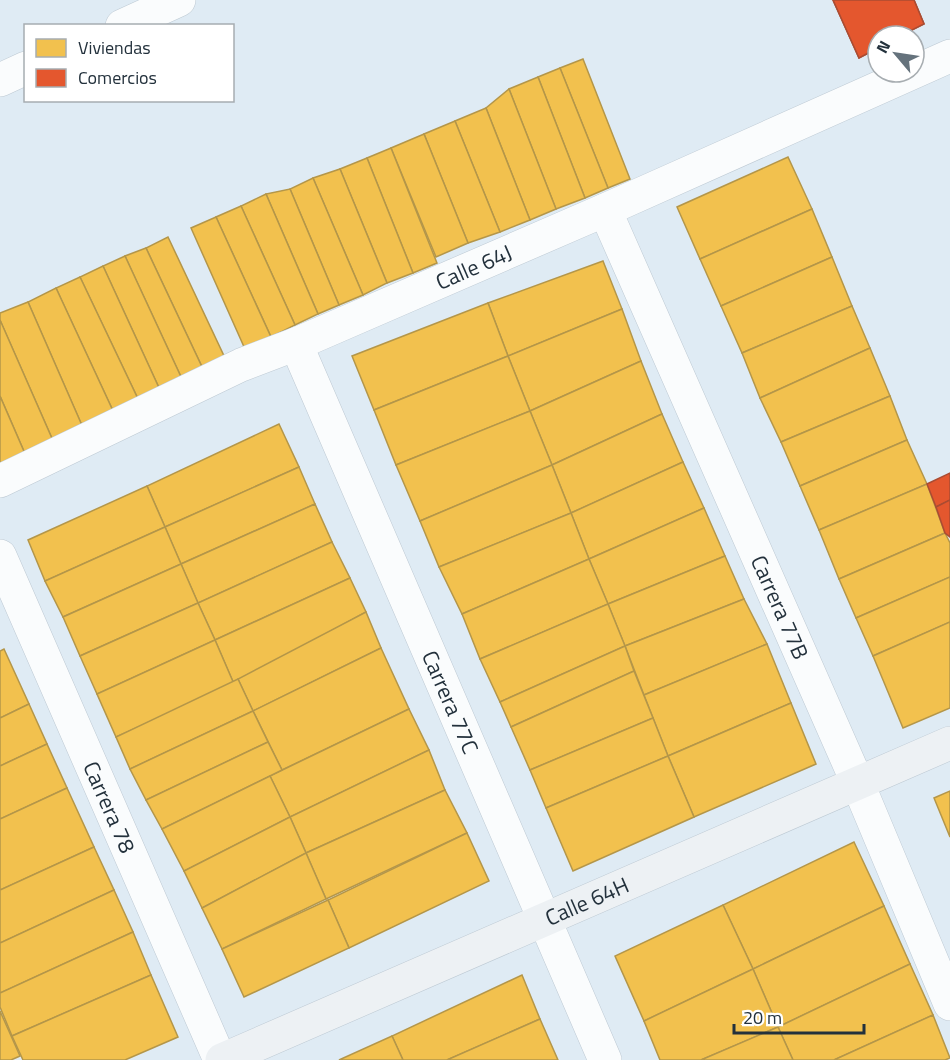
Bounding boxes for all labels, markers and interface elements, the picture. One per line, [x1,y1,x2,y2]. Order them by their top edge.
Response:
legend [24,24,234,102]
north arrow [866,24,926,84]
text: Viviendas [78,34,151,61]
text: N [870,36,896,57]
text: Comercios [78,64,157,91]
street label: Calle 64J [430,235,517,298]
street label: Carrera 77B [742,550,818,665]
street label: Carrera 77C [413,645,488,759]
street label: Carrera 78 [75,756,145,859]
street label: Calle 64H [539,868,634,934]
scale bar [734,997,864,1035]
text: 20 m [743,1004,782,1031]

